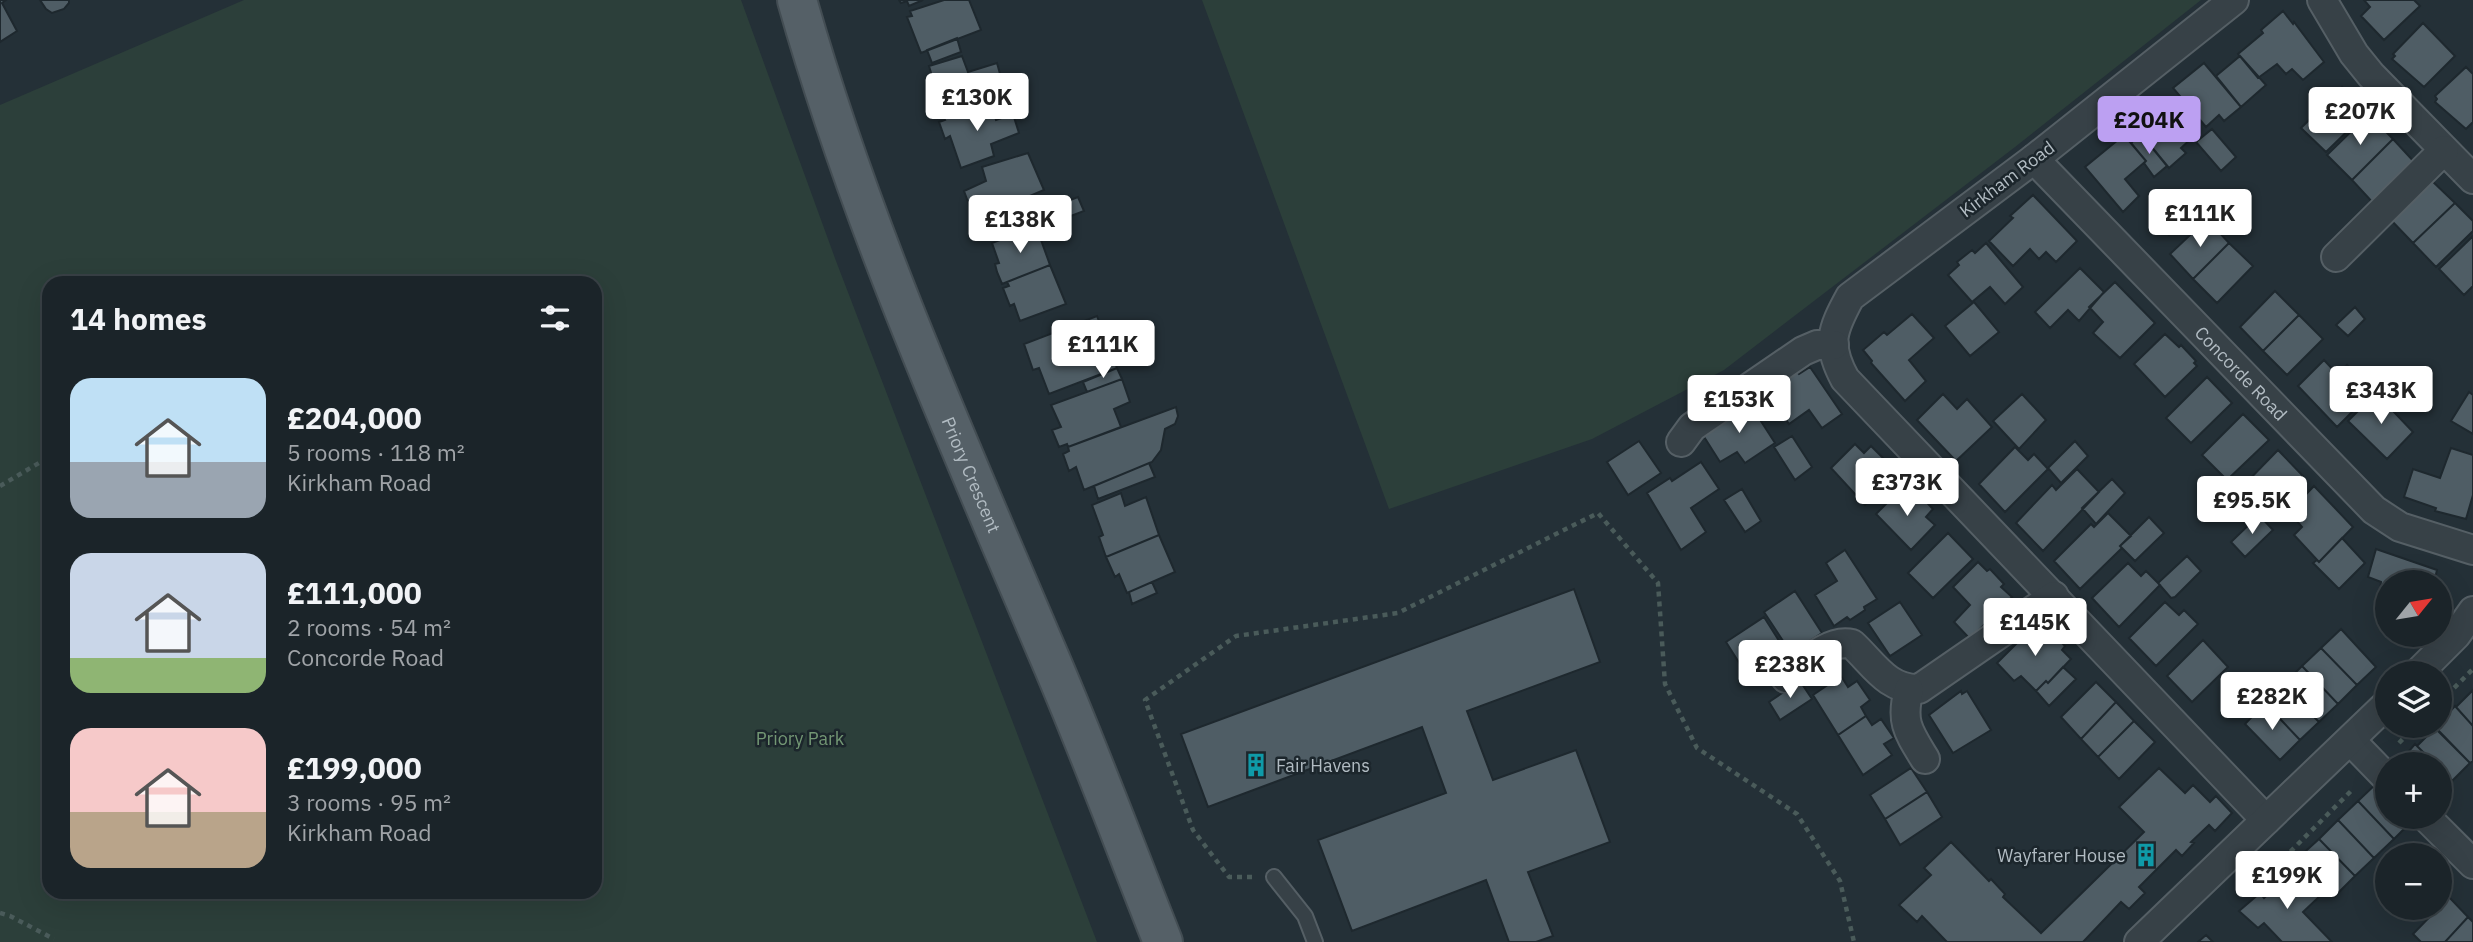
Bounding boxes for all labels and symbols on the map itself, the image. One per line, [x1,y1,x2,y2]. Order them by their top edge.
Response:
pin: £130K [928,74,1026,133]
pin: £207K [2311,88,2409,147]
pin: £204K [2100,96,2198,156]
street label: Kirkham Road [1955,136,2059,222]
pin: £111K [2151,190,2249,249]
pin: £138K [971,196,1069,255]
pin: £111K [1054,320,1152,380]
street label: Concorde Road [2190,321,2292,425]
pin: £343K [2332,366,2430,426]
pin: £153K [1690,376,1788,435]
street label: Priory Crescent [937,413,1006,536]
pin: £373K [1858,458,1956,518]
pin: £95.5K [2195,476,2309,536]
north arrow [2375,570,2452,648]
pin: £145K [1986,598,2084,658]
pin: £238K [1741,640,1839,700]
pin: £282K [2223,672,2321,732]
park label: Priory Park [756,727,845,750]
building icon: Fair Havens [1242,751,1270,779]
place label: Fair Havens [1276,754,1370,777]
building icon: Wayfarer House [2132,841,2160,869]
place label: Wayfarer House [1997,844,2126,867]
pin: £199K [2238,852,2336,911]

